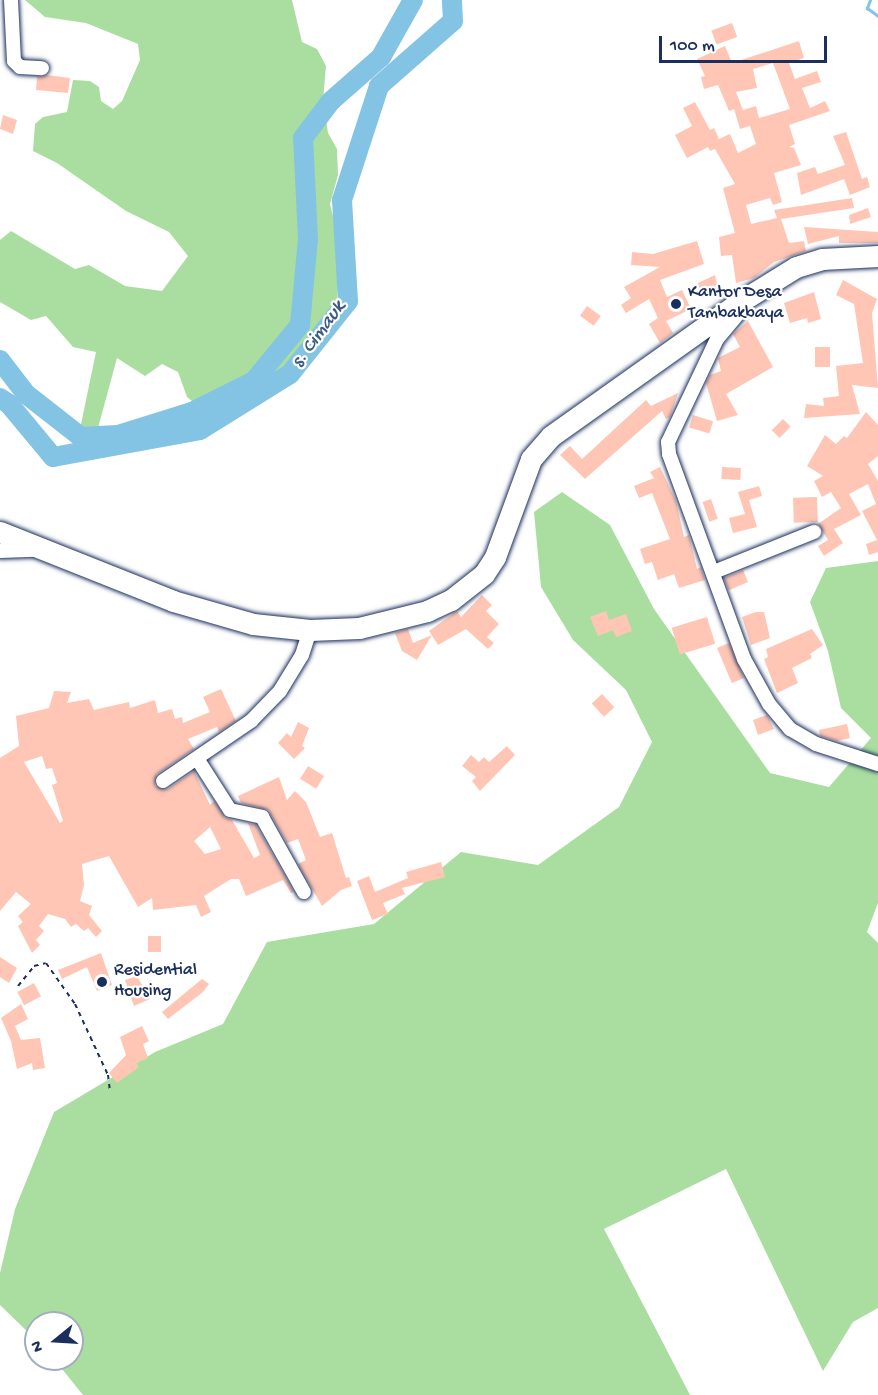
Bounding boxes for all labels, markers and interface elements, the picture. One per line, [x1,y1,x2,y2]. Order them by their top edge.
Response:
scale bar [662,24,830,62]
text: 100 m [670,36,715,57]
place label: Kantor Desa Tambakbaya [688,283,784,326]
water label: s. Cimauk [287,297,351,373]
marker: Kantor Desa Tambakbaya [669,297,683,311]
place label: Residential Housing [114,961,197,1004]
marker: Residential Housing [95,975,109,989]
north arrow [24,1311,84,1371]
text: N [28,1338,49,1354]

